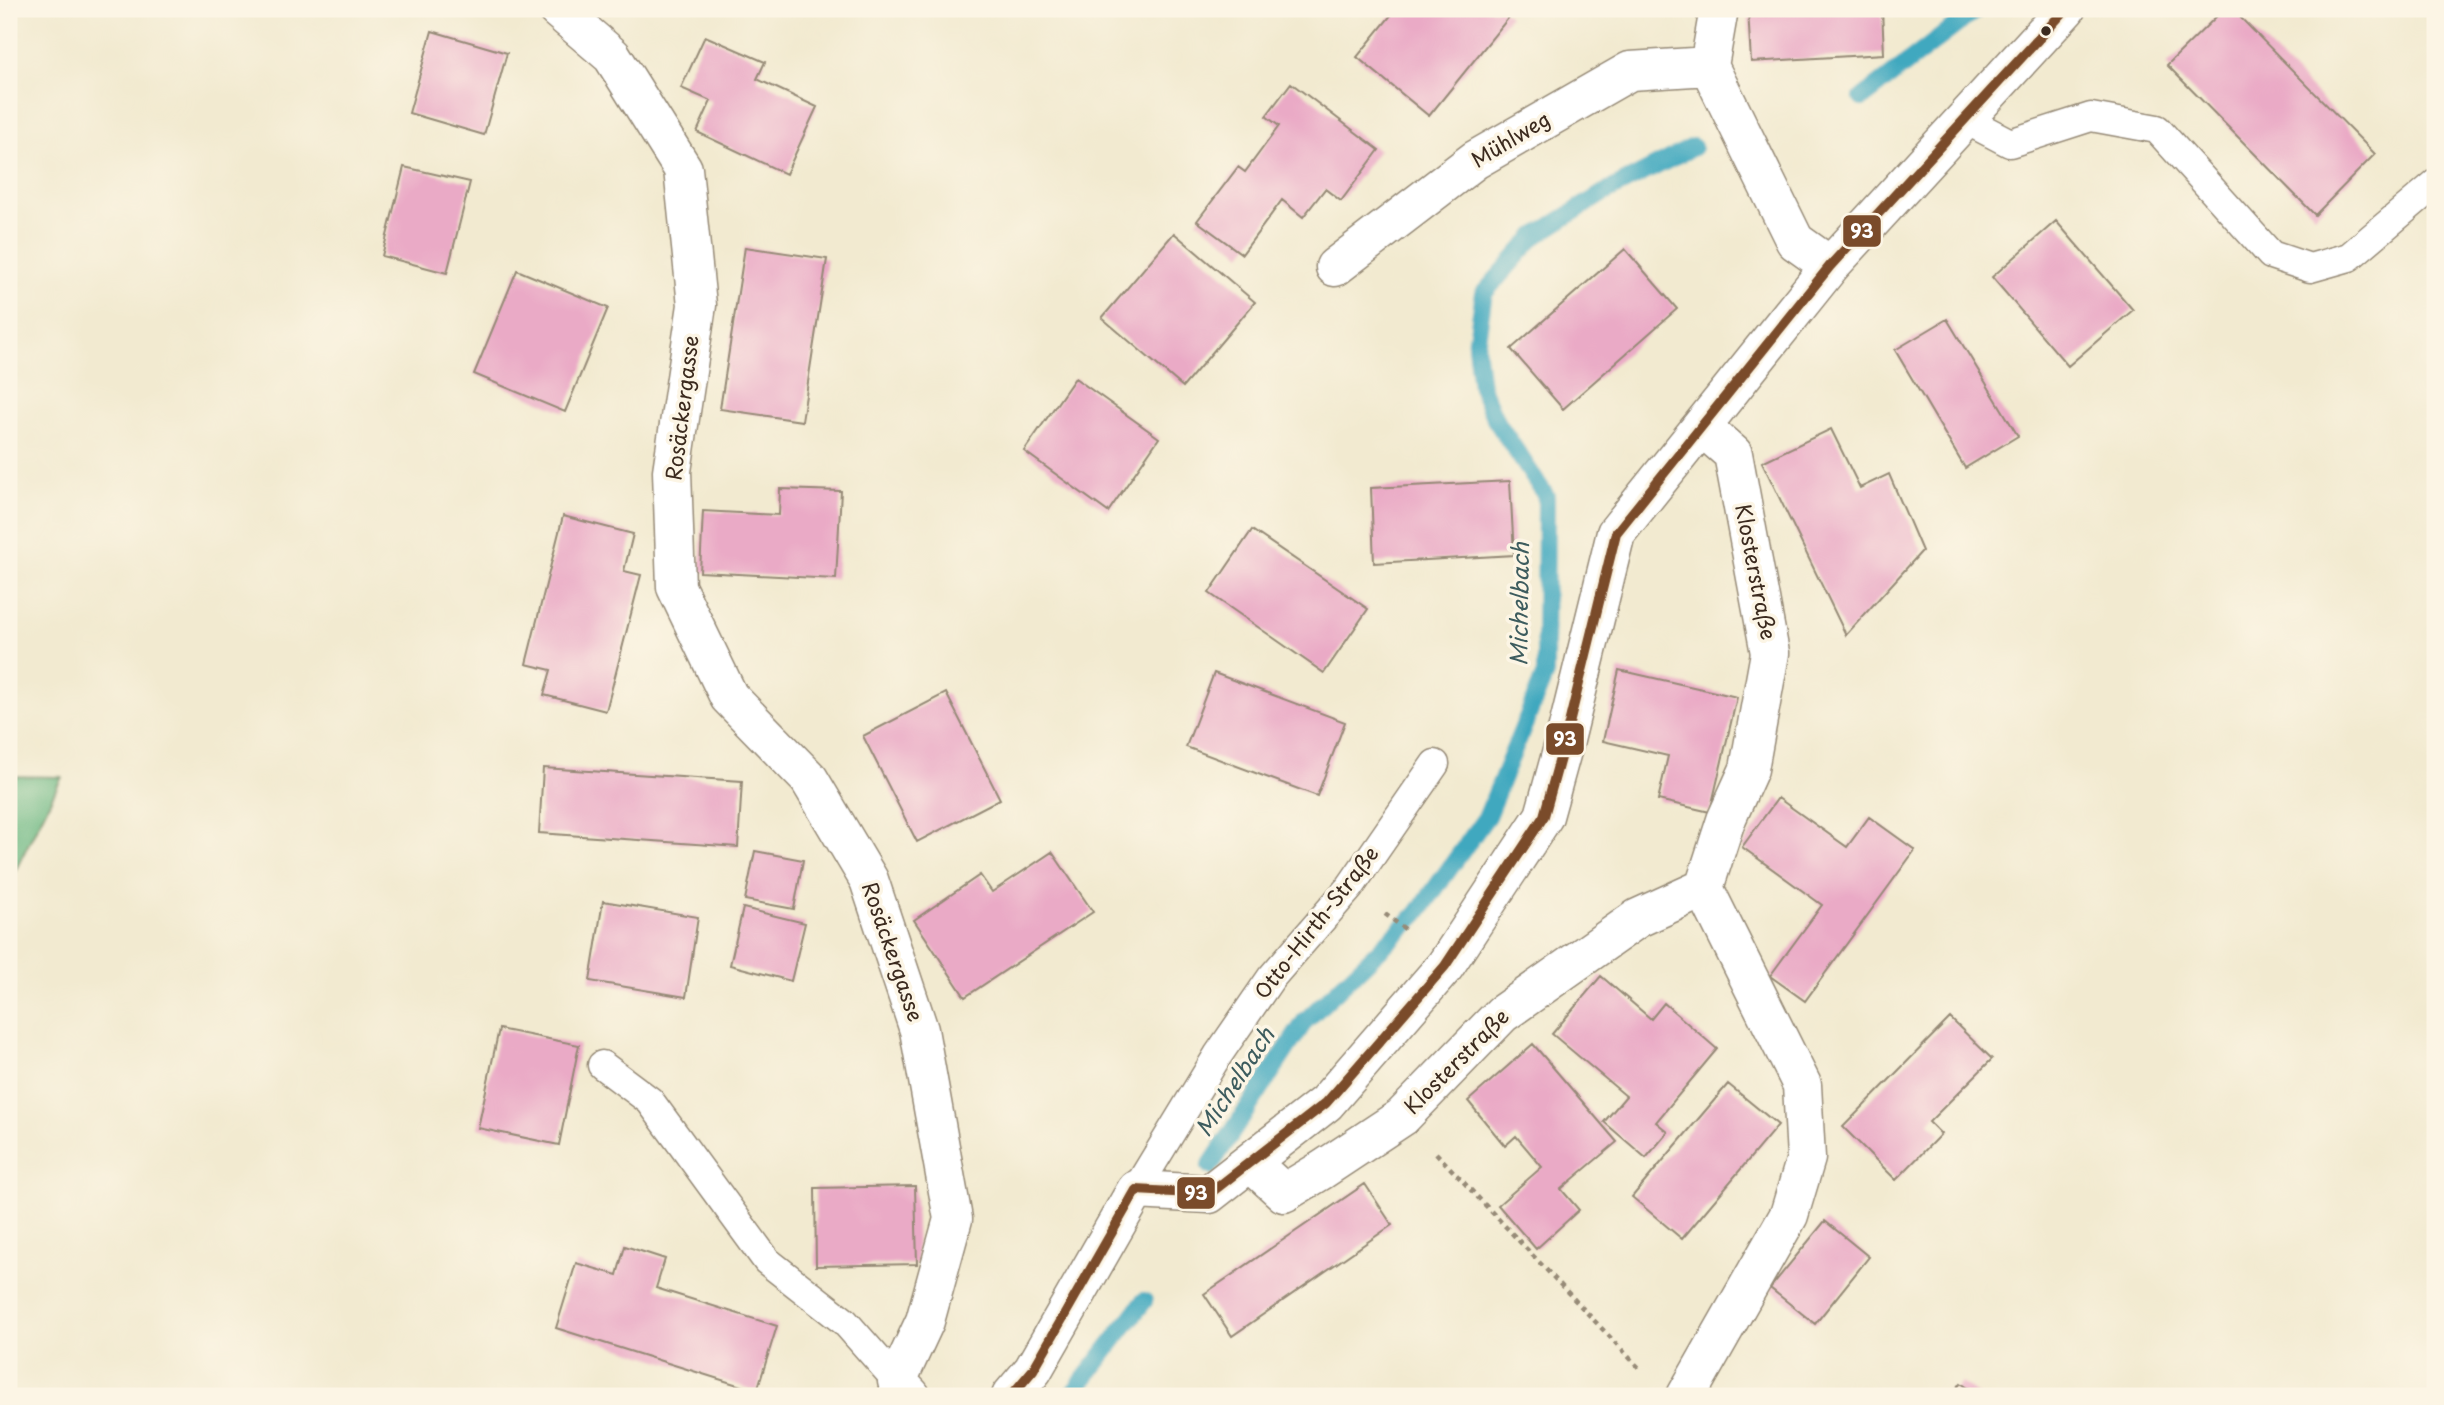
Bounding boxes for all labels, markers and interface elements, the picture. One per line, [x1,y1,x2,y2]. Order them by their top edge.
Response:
unlabelled marker [2039,24,2053,38]
street label: Mühlweg [1464,102,1556,175]
line badge: 93 [1842,214,1882,248]
text: 93 [1850,216,1874,244]
street label: Rosäckergasse [656,333,706,482]
street label: Klosterstraße [1728,501,1786,642]
water label: Michelbach [1500,541,1537,666]
line badge: 93 [1545,722,1585,756]
text: 93 [1553,724,1577,752]
street label: Otto-Hirth-Straße [1245,838,1385,1005]
street label: Rosäckergasse [855,877,933,1026]
street label: Klosterstraße [1396,1001,1516,1121]
water label: Michelbach [1185,1019,1282,1143]
line badge: 93 [1176,1176,1216,1210]
text: 93 [1184,1178,1208,1206]

